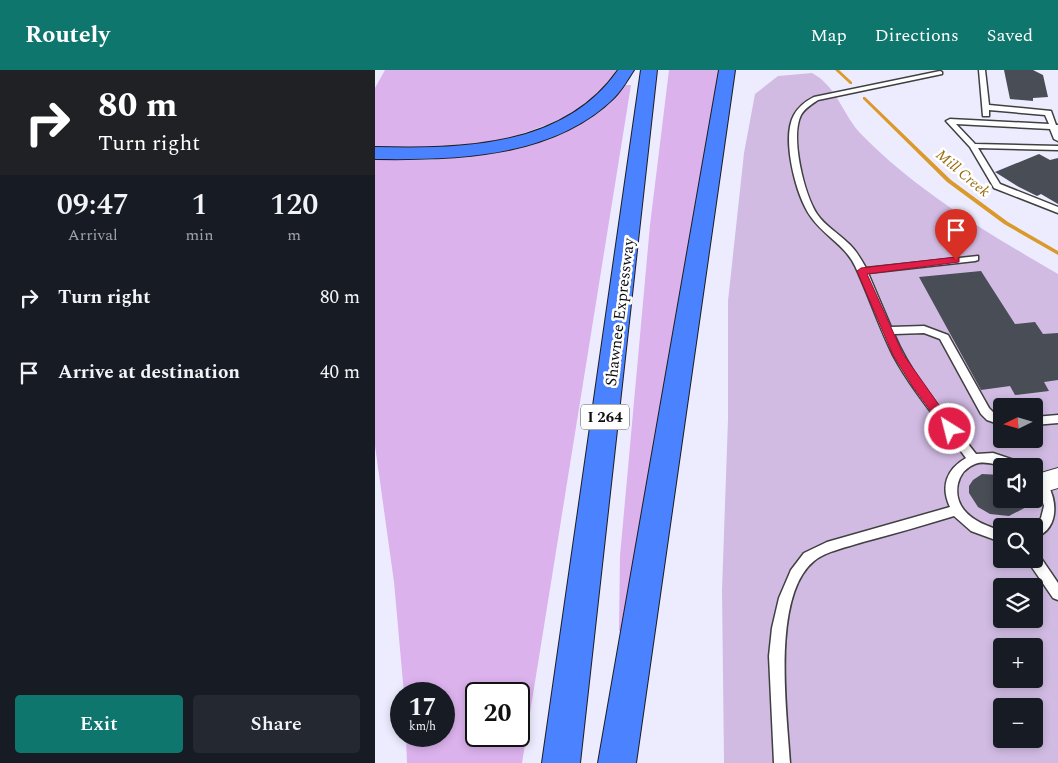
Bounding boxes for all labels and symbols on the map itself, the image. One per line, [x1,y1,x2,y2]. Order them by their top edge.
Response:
water label: Mill Creek [931,144,995,203]
pin [935,209,977,260]
street label: Shawnee Expressway [599,235,641,388]
north arrow [993,398,1043,448]
position arrow [923,402,975,454]
road number: I 264 [581,404,629,430]
speed limit sign: 20 [465,682,530,747]

